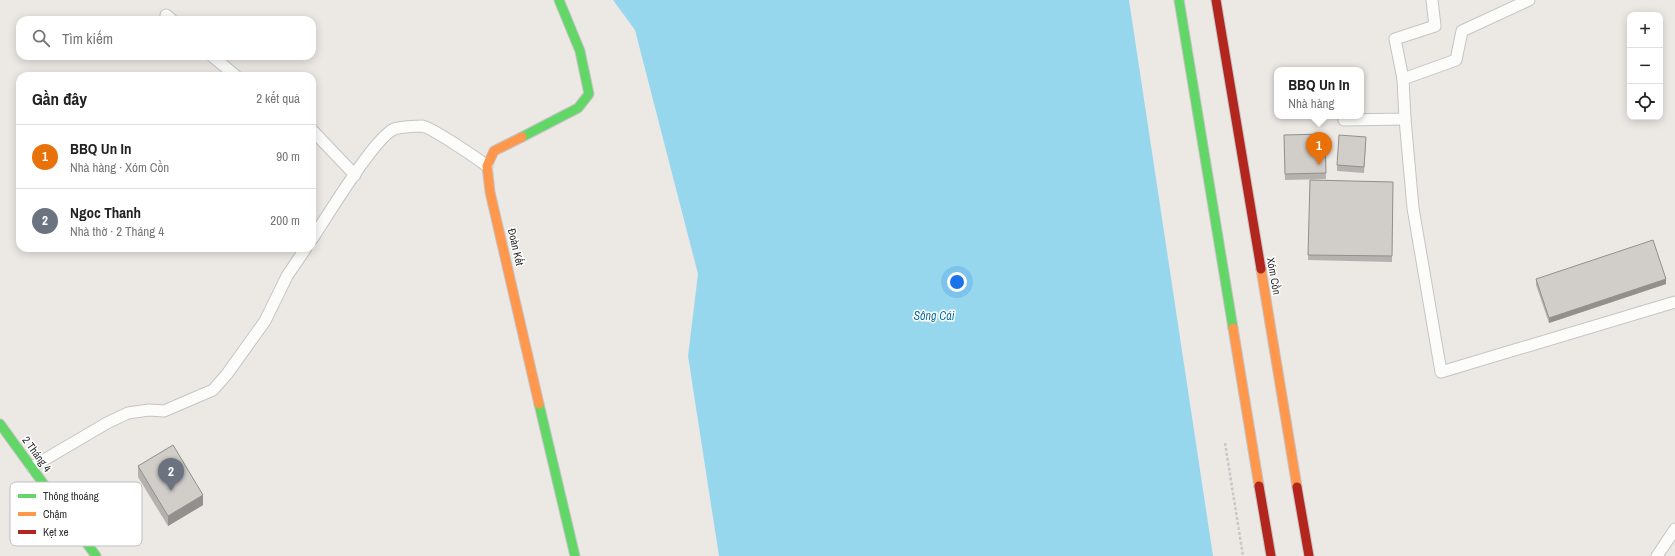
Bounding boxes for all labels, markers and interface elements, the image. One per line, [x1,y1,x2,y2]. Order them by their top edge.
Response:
map controls [1627,12,1663,120]
button: + [1627,12,1663,48]
search box [16,16,316,60]
icon: search [30,27,52,49]
text: Tìm kiếm [62,28,113,49]
button: − [1627,48,1663,84]
popup [1274,67,1364,119]
text: BBQ Un In [1288,74,1350,95]
button: locate [1627,84,1663,120]
text: Gần đây [32,87,87,110]
text: 2 kết quả [256,90,300,107]
text: Nhà hàng [1288,95,1334,112]
pin: 1 [1306,132,1332,165]
text: BBQ Un In [70,138,132,159]
text: 1 [42,148,48,165]
text: 90 m [276,148,300,165]
text: Nhà hàng · Xóm Cồn [70,159,169,176]
text: Ngoc Thanh [70,202,141,223]
text: 2 [42,212,48,229]
text: 200 m [270,212,300,229]
text: Nhà thờ · 2 Tháng 4 [70,223,164,240]
street label: Đoàn Kết [505,227,527,267]
street label: Xóm Cồn [1264,256,1284,296]
your location [947,272,967,292]
water label: Sông Cái [913,308,955,324]
street label: 2 Tháng 4 [19,434,55,474]
pin: 2 [158,458,184,491]
legend [10,482,142,546]
text: Thông thoáng [43,489,99,503]
text: Chậm [43,507,67,521]
text: Kẹt xe [43,525,69,539]

